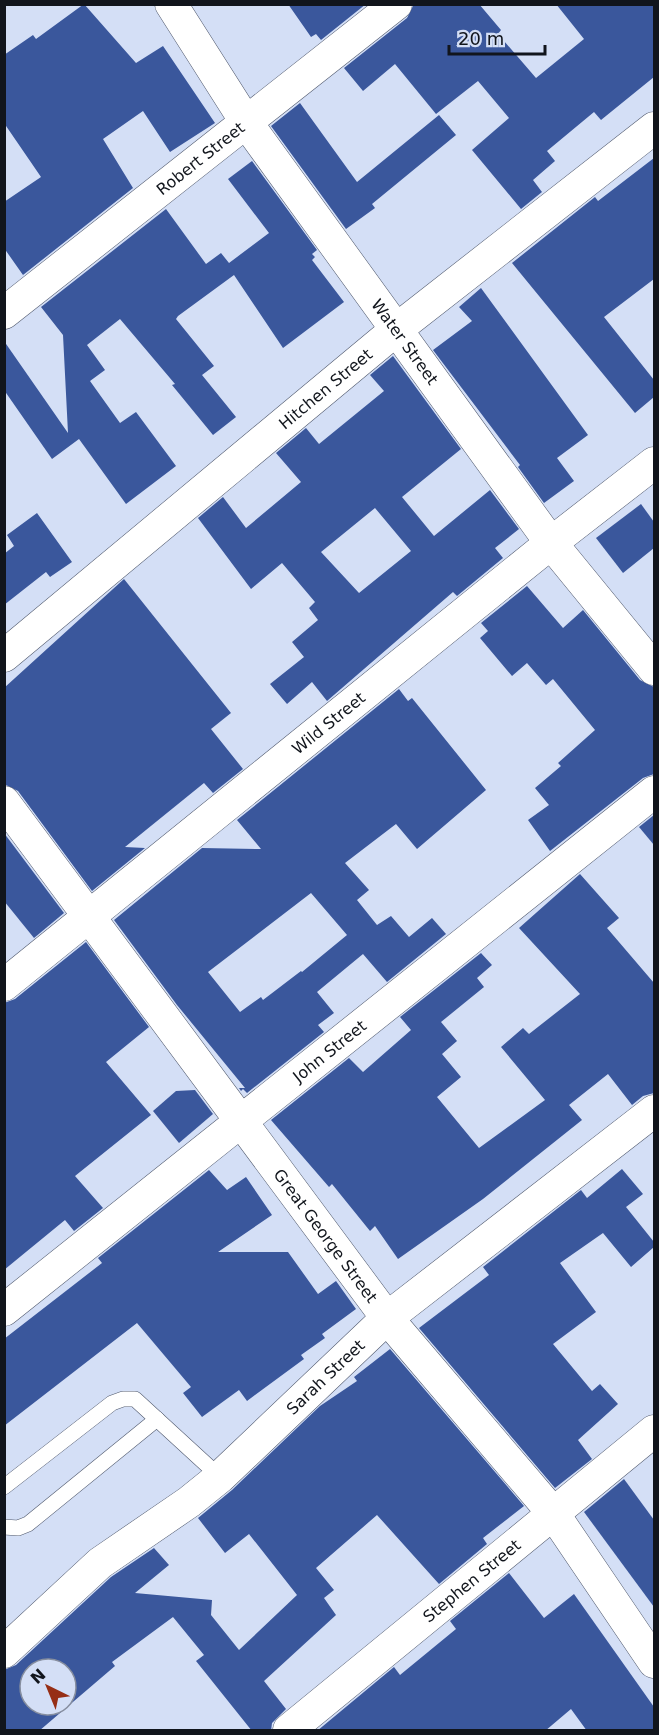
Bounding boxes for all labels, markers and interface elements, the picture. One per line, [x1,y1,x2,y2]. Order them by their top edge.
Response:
scale bar [449,18,545,56]
text: 20 m [458,28,504,49]
street label: Robert Street [153,118,248,199]
street label: Water Street [368,295,442,388]
street label: Hitchen Street [275,344,376,433]
street label: Wild Street [288,688,369,758]
street label: John Street [288,1016,370,1086]
street label: Great George Street [270,1165,382,1306]
street label: Sarah Street [282,1335,368,1418]
street label: Stephen Street [419,1535,524,1626]
north arrow [18,1657,78,1717]
text: N [27,1665,49,1688]

